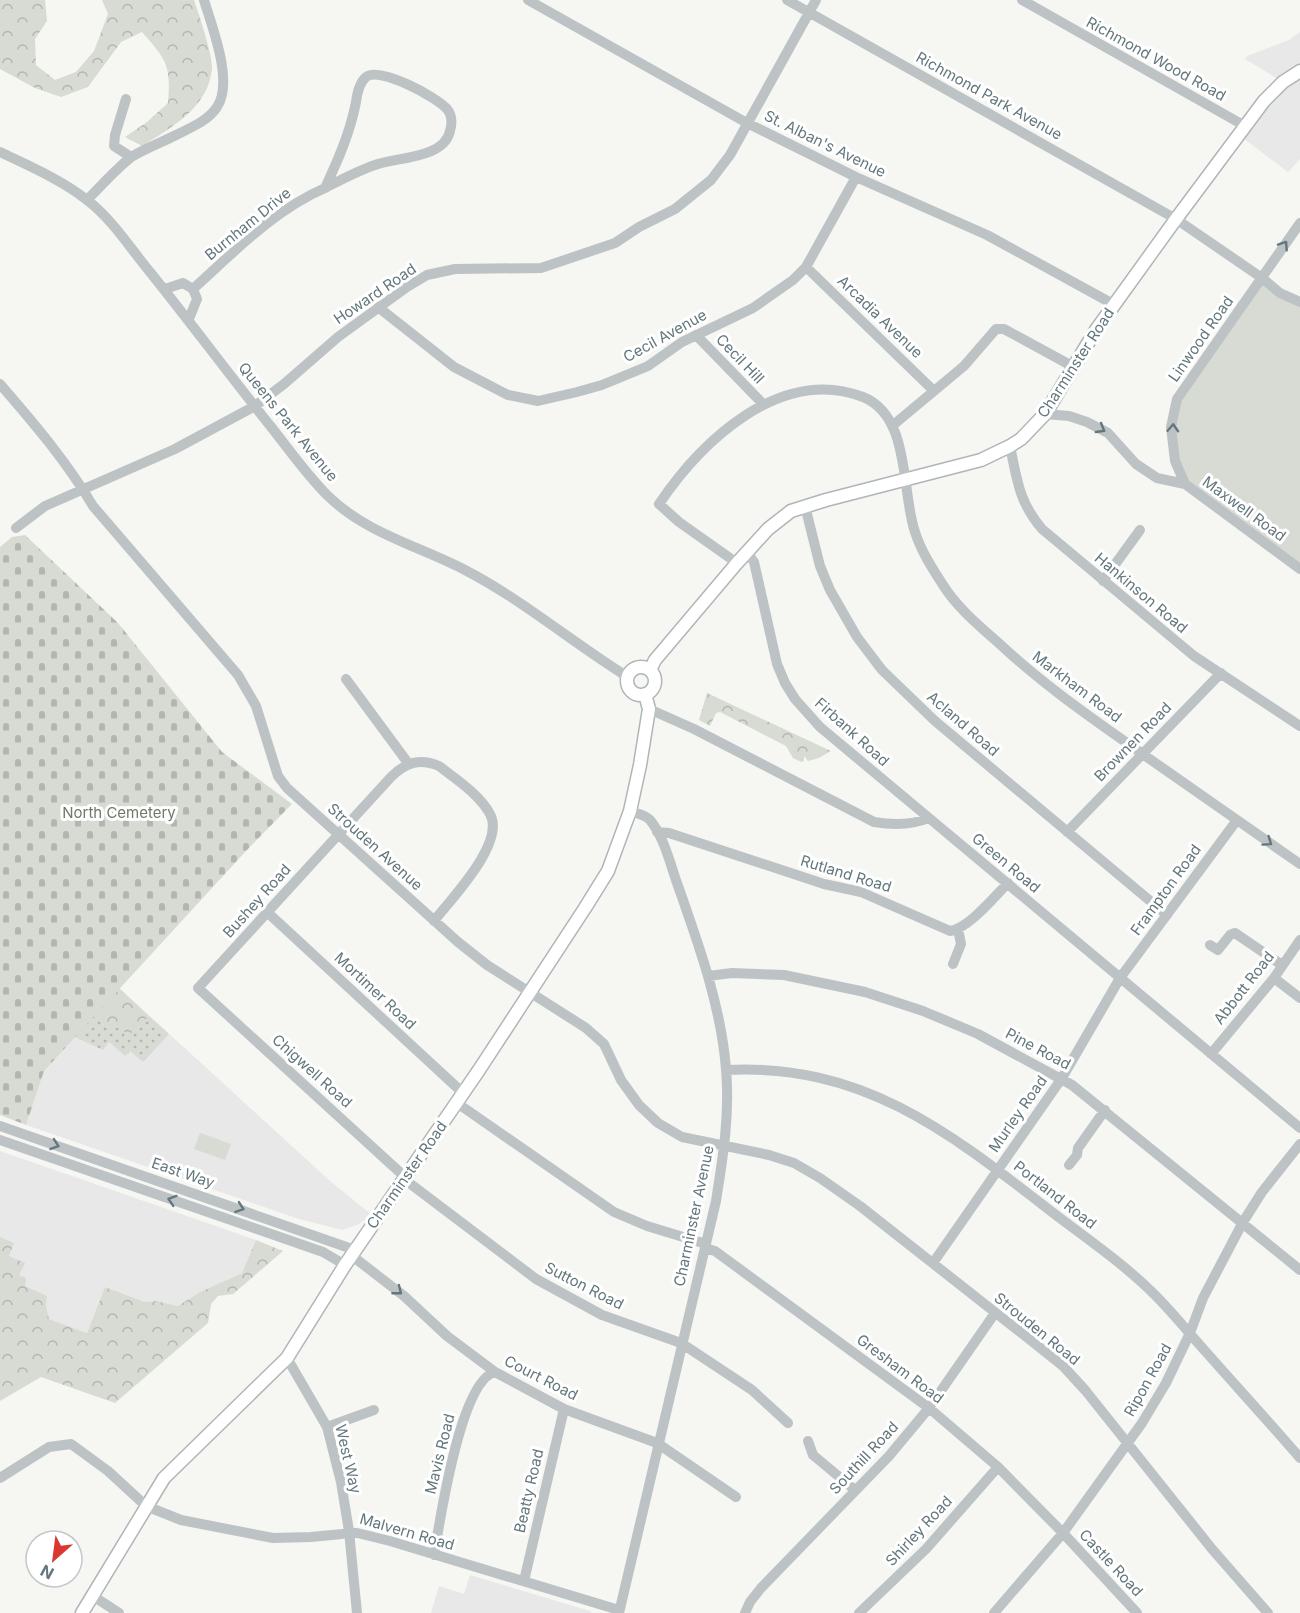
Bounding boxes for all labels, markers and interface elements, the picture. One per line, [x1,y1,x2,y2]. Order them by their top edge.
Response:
street label: Richmond Wood Road [1083,12,1229,105]
street label: Richmond Park Avenue [913,47,1066,144]
street label: St. Alban's Avenue [761,106,889,181]
street label: Burnham Drive [201,183,295,264]
one-way arrow [1277,241,1288,252]
street label: Howard Road [330,259,420,328]
street label: Arcadia Avenue [834,271,927,362]
street label: Linwood Road [1164,292,1237,385]
street label: Charminster Road [1033,304,1118,421]
street label: Cecil Avenue [620,305,710,366]
street label: Cecil Hill [712,330,769,387]
street label: Queens Park Avenue [234,358,342,485]
one-way arrow [1094,422,1105,433]
one-way arrow [1166,423,1179,432]
street label: Maxwell Road [1199,472,1290,545]
street label: Hankinson Road [1091,548,1192,637]
street label: Markham Road [1029,647,1126,726]
street label: Acland Road [923,687,1003,760]
street label: Firbank Road [811,693,893,770]
street label: Brownen Road [1090,698,1175,785]
street label: Strouden Avenue [324,799,427,894]
park label: North Cemetery [62,803,176,822]
street label: Green Road [968,829,1044,897]
one-way arrow [1262,835,1273,846]
street label: Frampton Road [1126,841,1205,939]
street label: Rutland Road [798,851,894,896]
street label: Bushey Road [219,860,295,941]
street label: Abbott Road [1209,947,1278,1028]
street label: Mortimer Road [331,948,420,1033]
street label: Pine Road [1002,1023,1074,1074]
street label: Chigwell Road [268,1030,356,1112]
street label: Murley Road [984,1072,1051,1156]
street label: Charminster Road [362,1117,451,1232]
one-way arrow [49,1138,60,1150]
street label: Charminster Avenue [669,1144,718,1288]
street label: East Way [149,1153,218,1192]
street label: Portland Road [1010,1156,1100,1233]
one-way arrow [167,1195,178,1208]
one-way arrow [234,1201,245,1214]
street label: Sutton Road [542,1258,627,1314]
one-way arrow [391,1284,402,1295]
street label: Strouden Road [991,1288,1084,1369]
street label: Gresham Road [853,1330,948,1408]
street label: Ripon Road [1120,1340,1175,1420]
street label: Court Road [501,1351,581,1404]
street label: Mavis Road [420,1412,459,1496]
street label: Southill Road [825,1417,902,1498]
street label: West Way [331,1422,366,1496]
street label: Beatty Road [510,1447,547,1535]
street label: Shirley Road [881,1492,956,1570]
street label: Malvern Road [358,1509,457,1554]
street label: Castle Road [1075,1525,1147,1600]
north arrow [24,1529,84,1589]
text: N [37,1561,57,1584]

